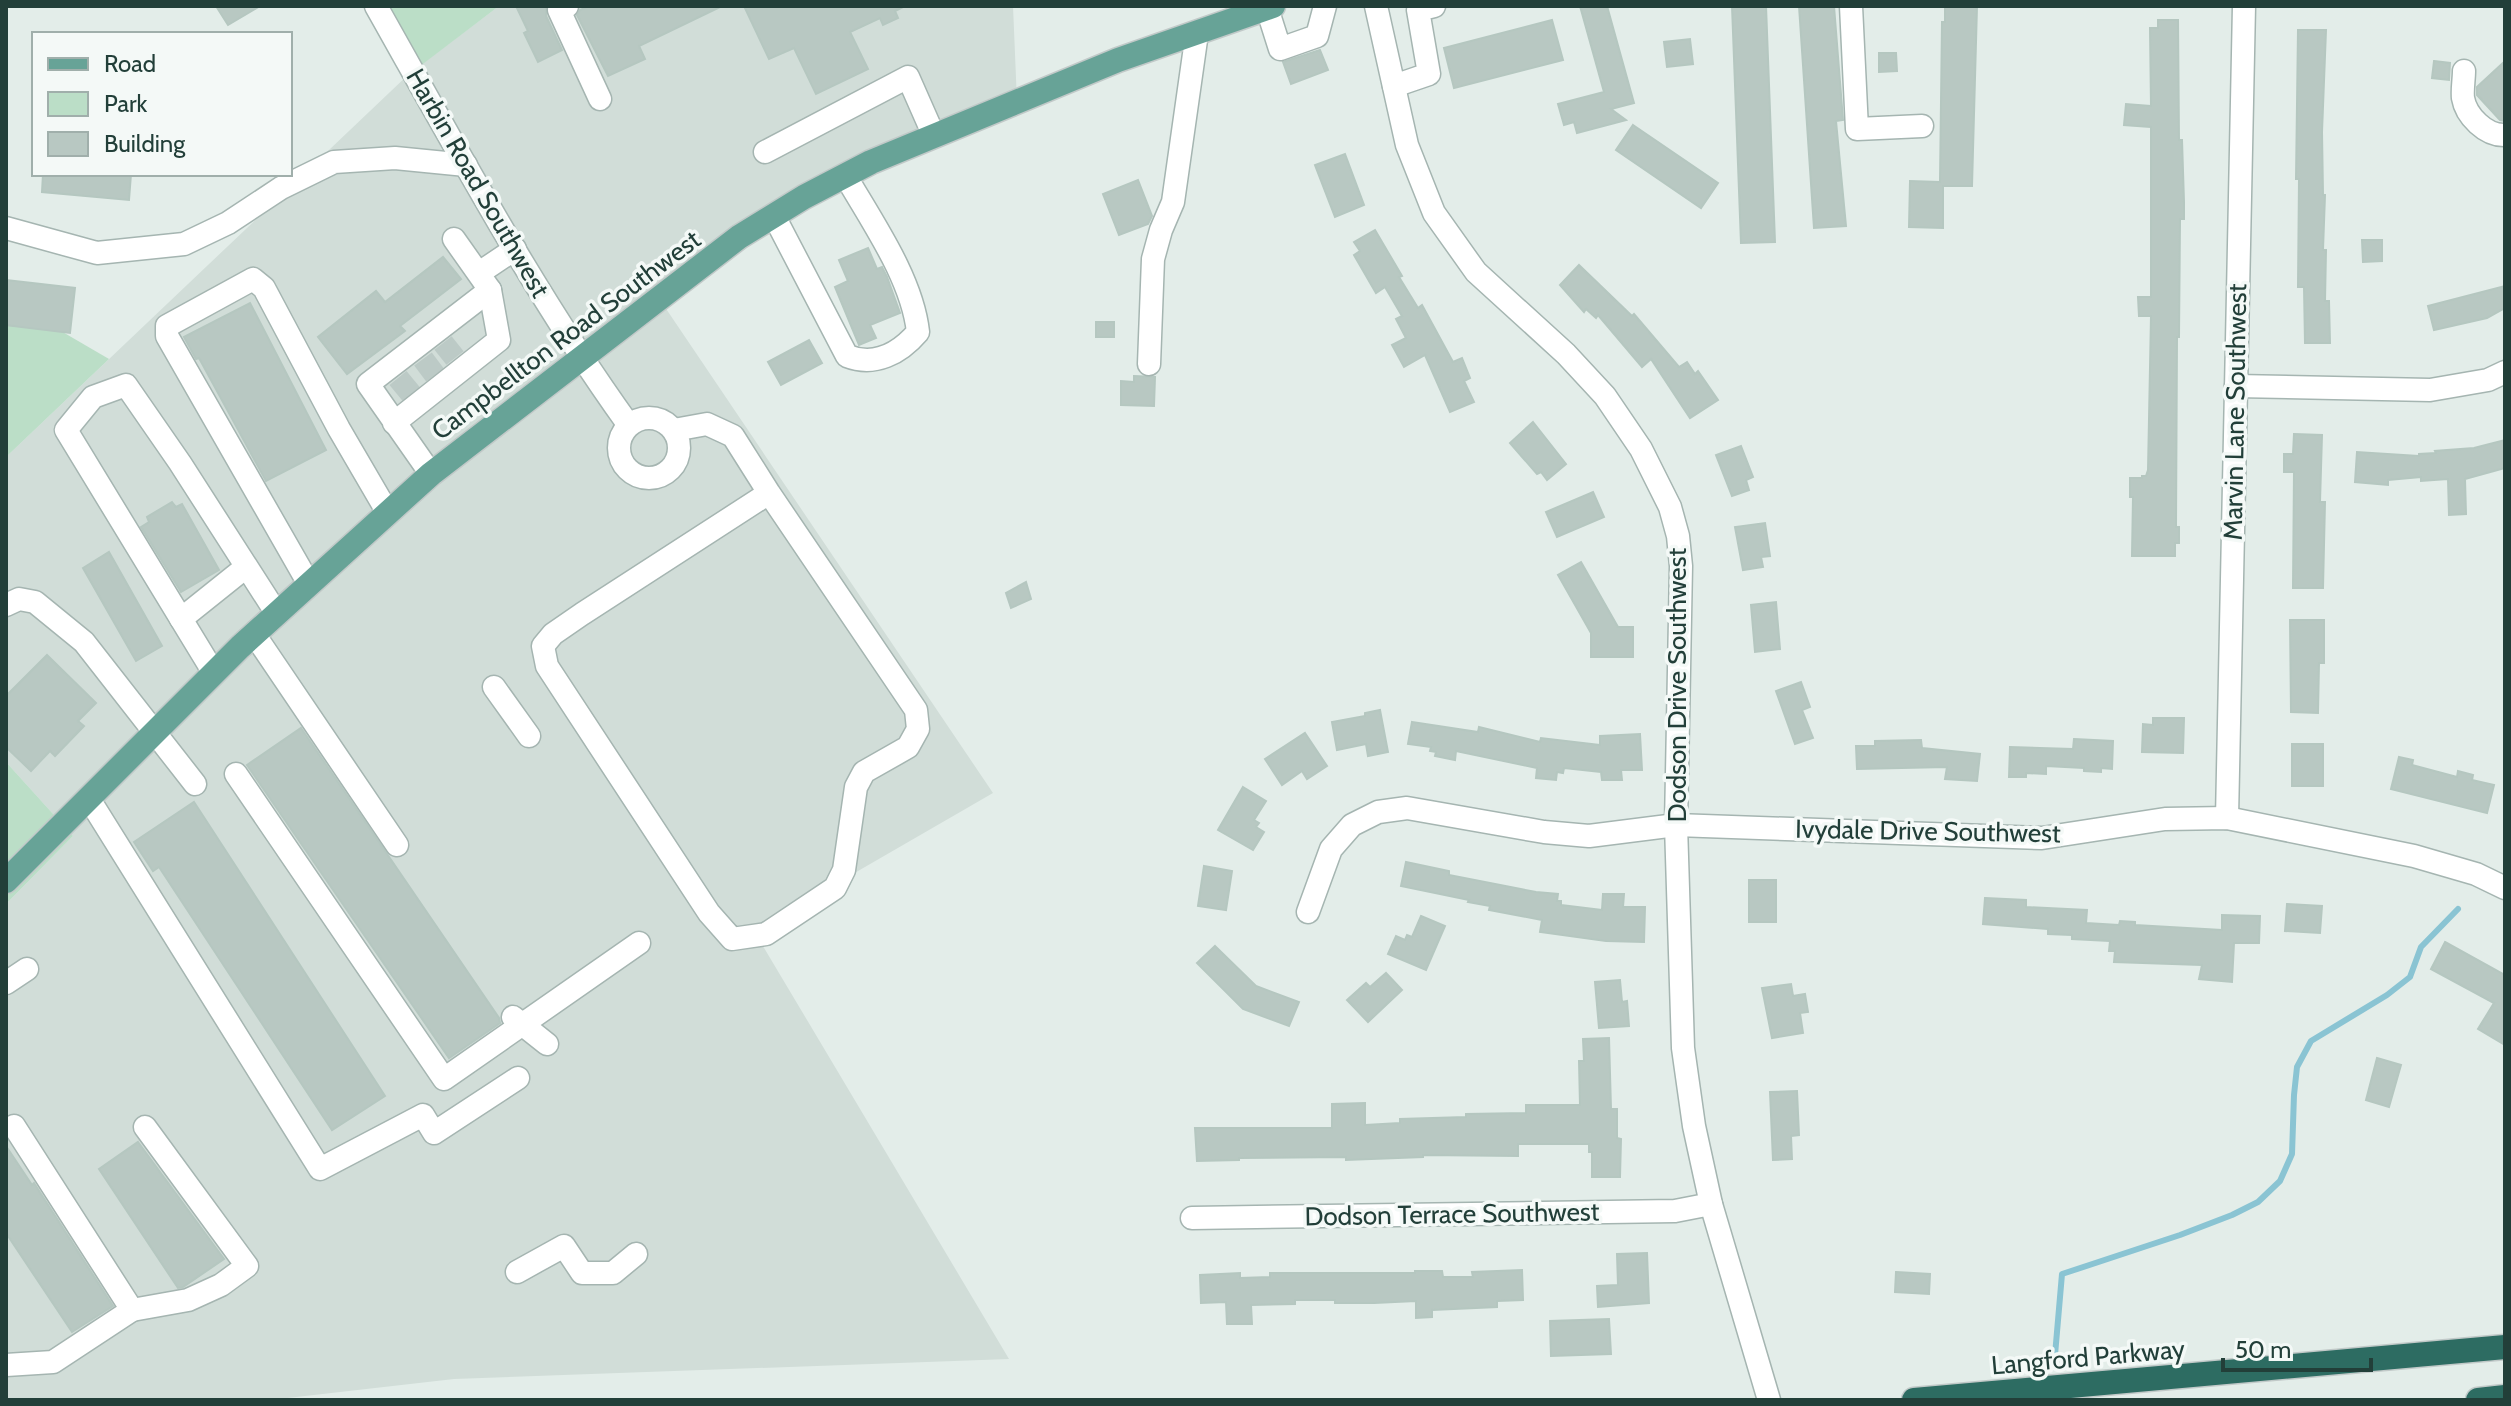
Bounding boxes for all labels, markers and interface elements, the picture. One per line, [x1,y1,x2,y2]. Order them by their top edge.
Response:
legend [32,32,292,176]
text: Road [104,49,156,78]
street label: Harbin Road Southwest [399,63,557,303]
text: Park [104,89,147,118]
text: Building [104,129,186,158]
street label: Campbellton Road Southwest [425,223,707,447]
street label: Marvin Lane Southwest [2217,283,2253,541]
street label: Dodson Drive Southwest [1661,548,1693,822]
street label: Ivydale Drive Southwest [1795,813,2061,849]
street label: Dodson Terrace Southwest [1304,1195,1600,1233]
scale bar [2223,1322,2371,1372]
street label: Langford Parkway [1990,1333,2186,1381]
text: 50 m [2235,1335,2291,1364]

